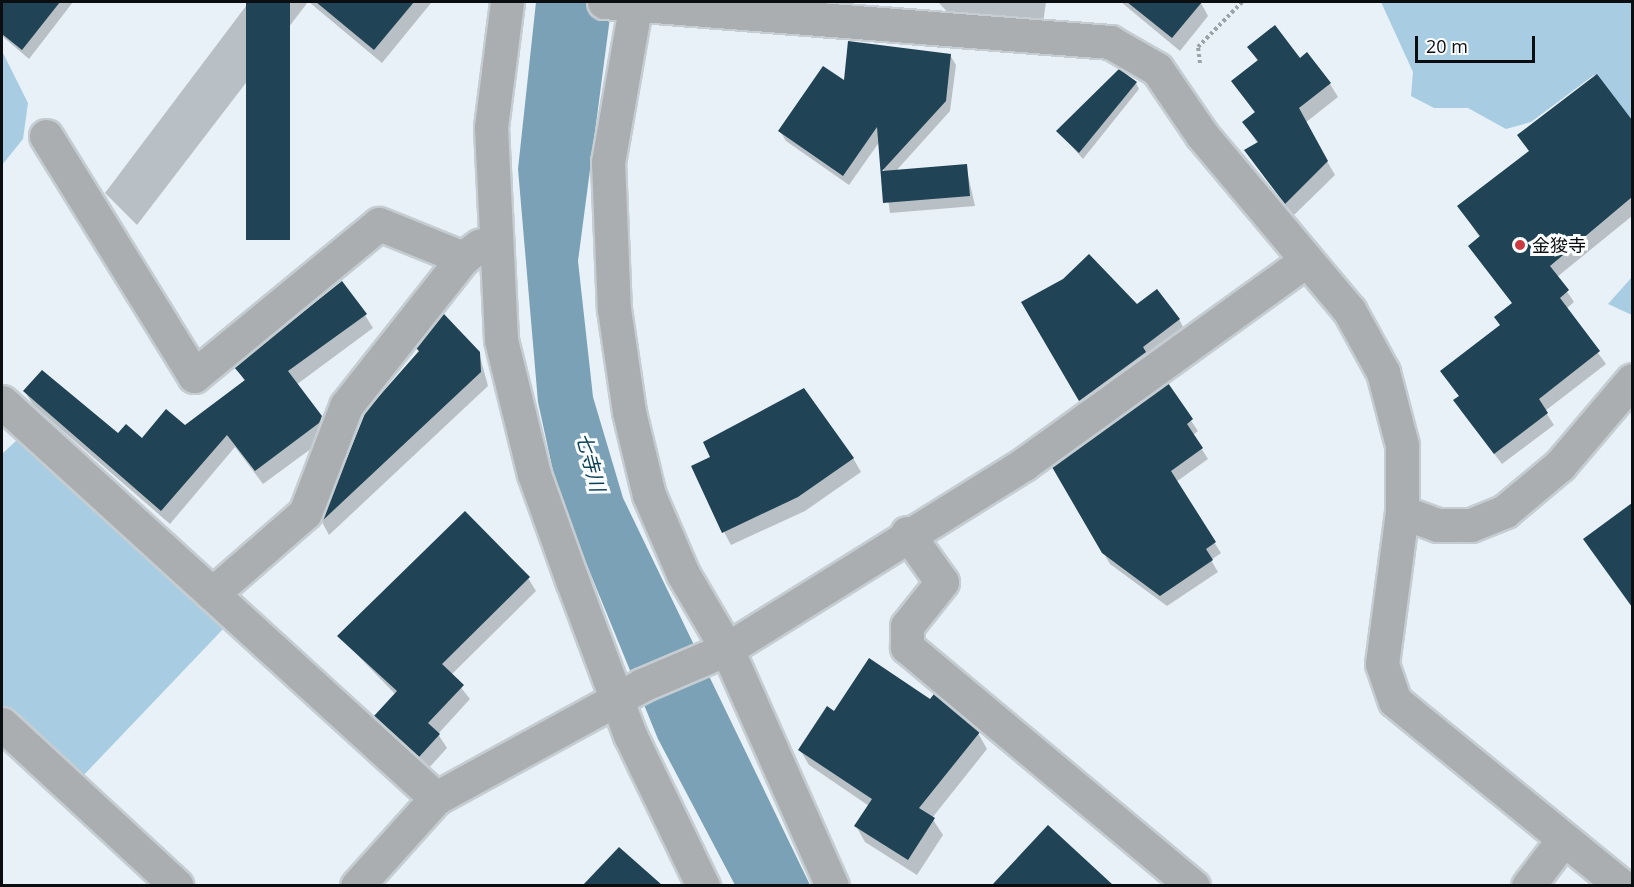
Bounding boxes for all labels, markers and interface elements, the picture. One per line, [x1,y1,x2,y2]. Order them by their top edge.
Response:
scale bar [1418,24,1538,62]
text: 20 m [1426,34,1468,58]
place label: 金狻寺 [1532,234,1586,256]
marker: 金狻寺 [1513,238,1527,252]
water label: 七寺川 [572,430,610,494]

